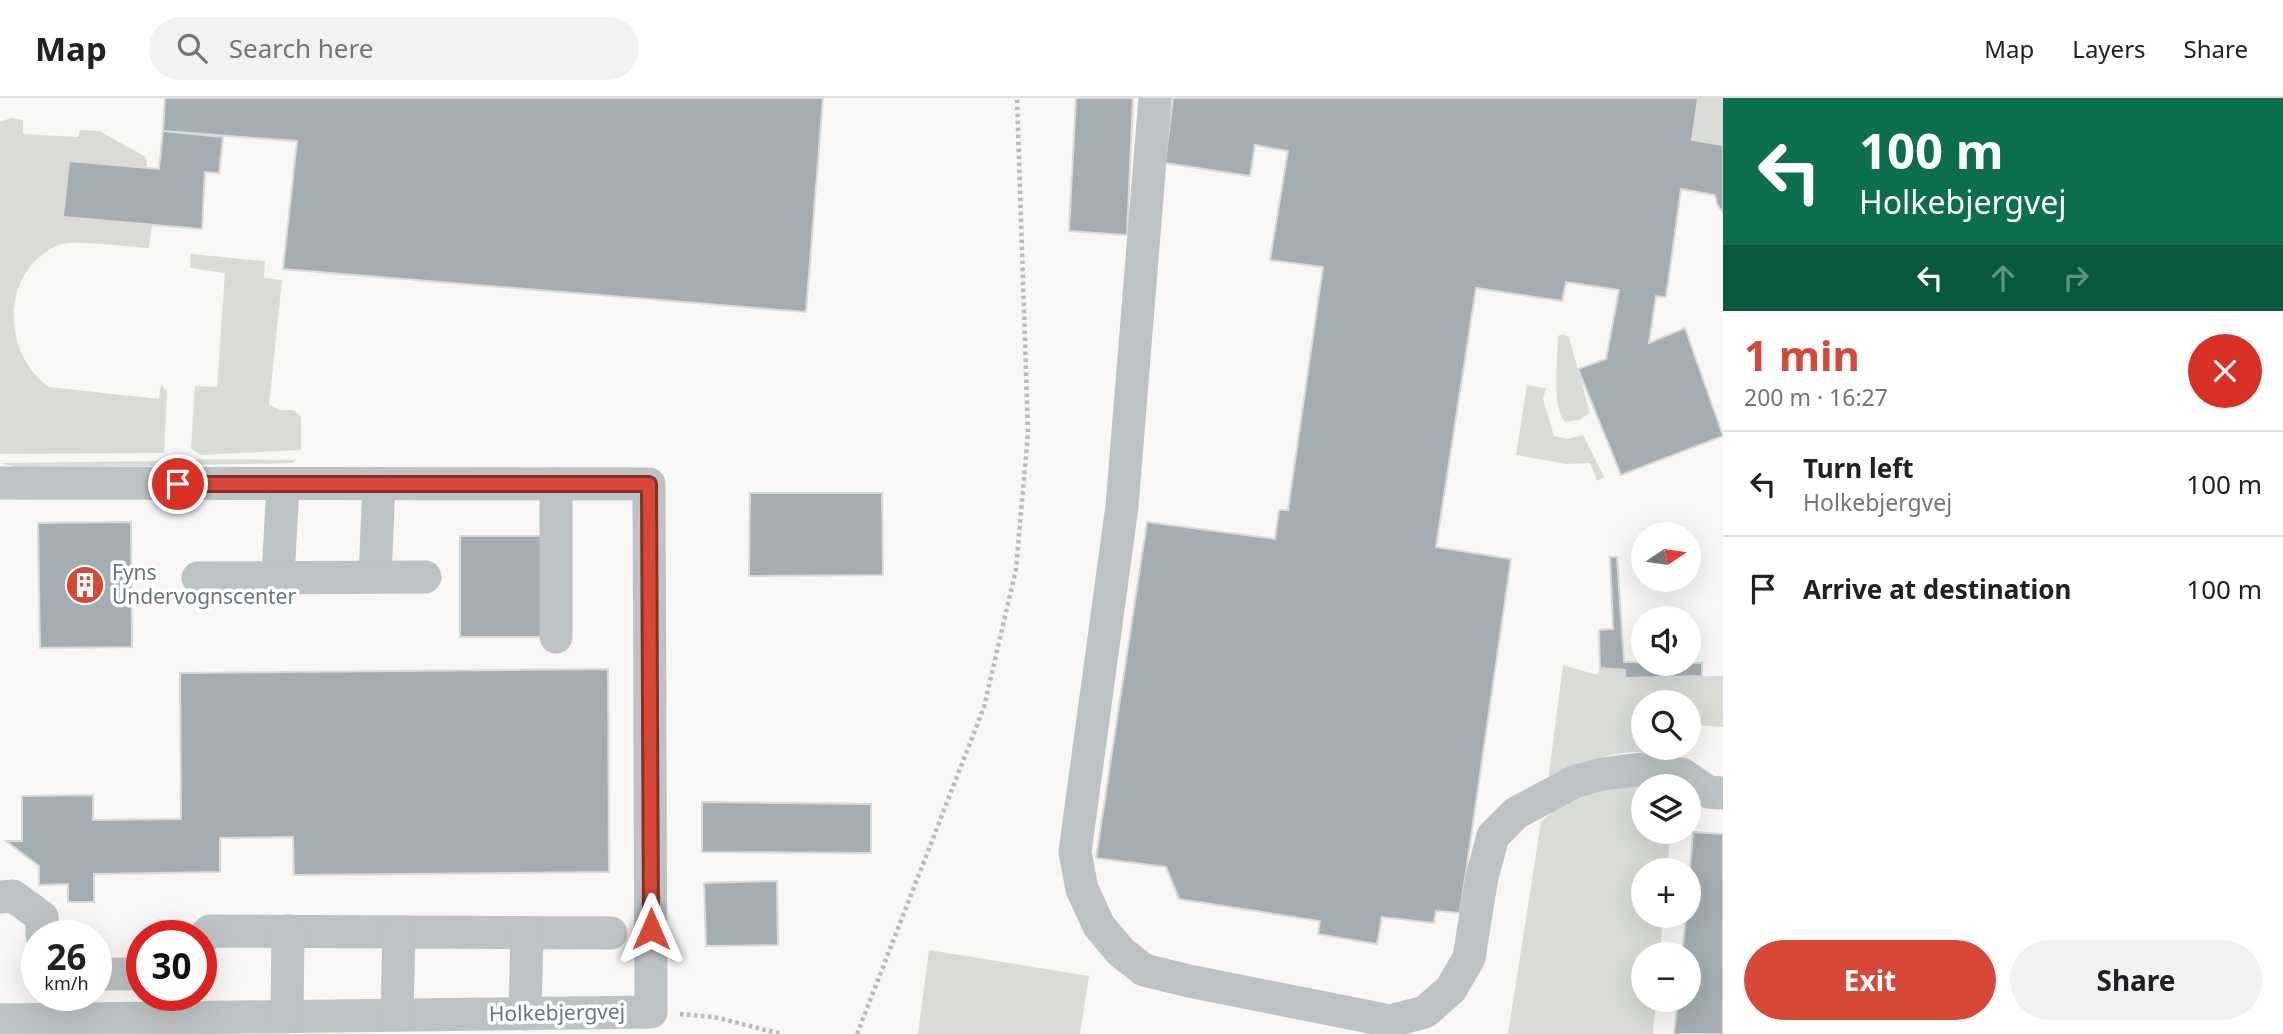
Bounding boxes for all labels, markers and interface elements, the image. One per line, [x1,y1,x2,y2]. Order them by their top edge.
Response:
search box [149,17,639,80]
text: Map [35,26,107,71]
icon: search [173,29,211,67]
text: Search here [229,30,373,66]
text: Map [1984,32,2034,65]
text: Layers [2072,32,2146,65]
text: Share [2184,32,2248,65]
text: 100 m [1859,117,2004,183]
icon: left [1744,126,1835,217]
text: Holkebjergvej [1859,180,2067,223]
icon: left [1911,259,1949,297]
icon: ahead [1984,259,2022,297]
icon: right [2057,259,2095,297]
text: 1 min [1744,326,1860,383]
button: close [2188,334,2262,408]
text: 200 m · 16:27 [1744,381,1888,413]
text: Turn left [1803,450,1914,486]
pin [148,454,208,514]
icon: arrive [159,465,197,503]
icon: left [1744,465,1782,503]
text: 100 m [2186,466,2262,502]
text: Holkebjergvej [1803,486,1952,518]
north arrow [1631,522,1701,592]
map controls [1631,522,1701,1012]
place label: Fyns Undervognscenter [112,558,296,610]
building icon: Fyns Undervognscenter [64,564,106,606]
icon: arrive [1744,570,1782,608]
text: Arrive at destination [1803,571,2072,607]
text: 100 m [2186,571,2262,607]
button: sound [1631,606,1701,676]
button: search [1631,690,1701,760]
button: layers [1631,774,1701,844]
button: + [1631,858,1701,928]
position arrow [614,892,688,966]
speed limit sign: 30 [126,920,217,1011]
text: 26 [46,933,87,980]
button: Exit [1744,940,1996,1020]
button: Share [2010,940,2262,1020]
button: − [1631,942,1701,1012]
text: km/h [44,971,89,995]
street label: Holkebjergvej [489,997,625,1027]

